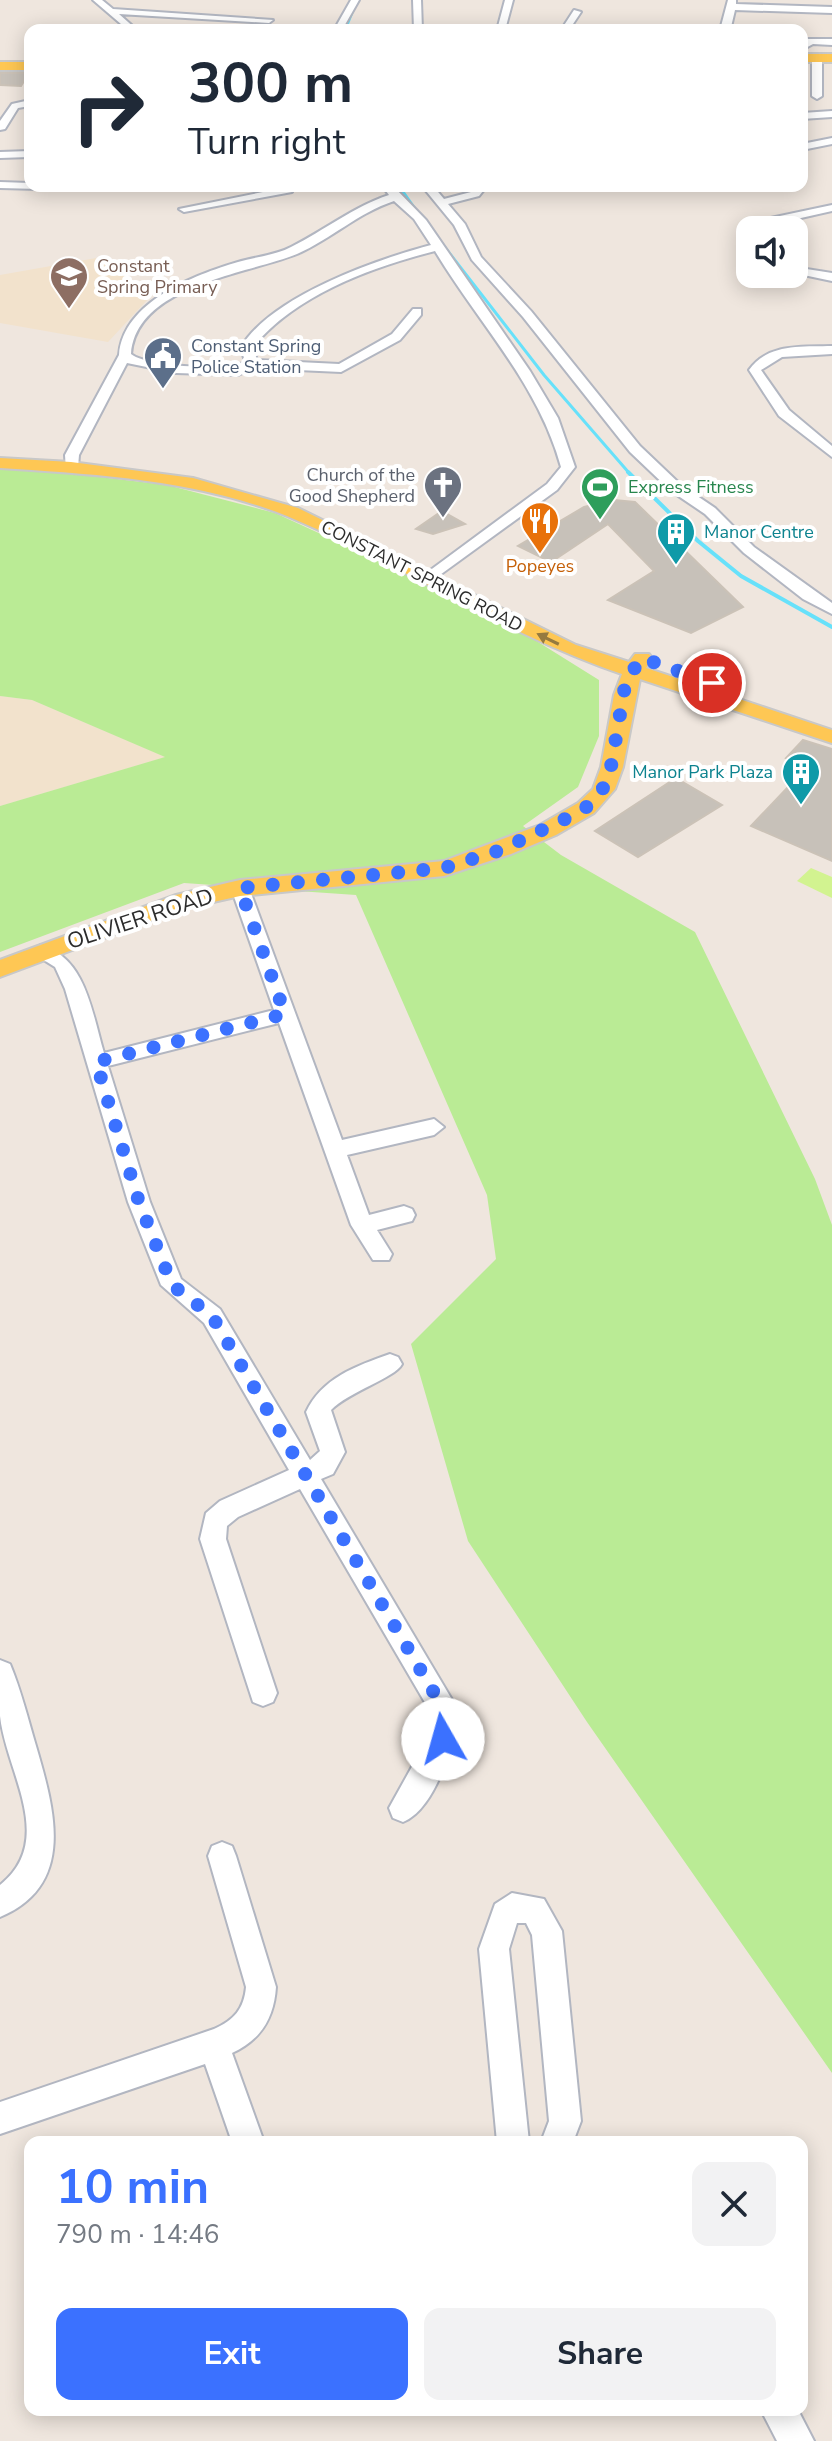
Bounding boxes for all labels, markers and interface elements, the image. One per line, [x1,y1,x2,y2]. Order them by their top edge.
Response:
text: 300 m [188,45,353,122]
icon: right [56,56,160,160]
text: Turn right [188,118,345,167]
map controls [736,216,808,288]
button: sound [736,216,808,288]
place label: Constant Spring Primary [97,254,218,299]
school or university icon: Constant Spring Primary [48,255,90,310]
place label: Constant Spring Police Station [191,334,321,379]
public building icon: Constant Spring Police Station [142,335,184,390]
place label: Church of the Good Shepherd [289,463,415,508]
church icon: Church of the Good Shepherd [422,464,464,519]
sports icon: Express Fitness [579,466,621,521]
place label: Express Fitness [628,475,754,499]
restaurant icon: Popeyes [519,500,561,555]
building icon: Manor Centre [655,511,697,566]
street label: CONSTANT SPRING ROAD [317,515,527,637]
place label: Manor Centre [704,520,814,544]
place label: Popeyes [506,554,574,578]
one-way arrow [536,632,559,646]
pin [678,649,746,717]
icon: arrive [690,661,734,705]
building icon: Manor Park Plaza [780,751,822,806]
place label: Manor Park Plaza [632,760,773,784]
street label: OLIVIER ROAD [63,881,217,957]
position arrow [401,1697,485,1781]
text: 10 min [56,2154,209,2220]
button: close [692,2162,776,2246]
text: 790 m · 14:46 [56,2217,219,2252]
button: Exit [56,2308,408,2400]
button: Share [424,2308,776,2400]

